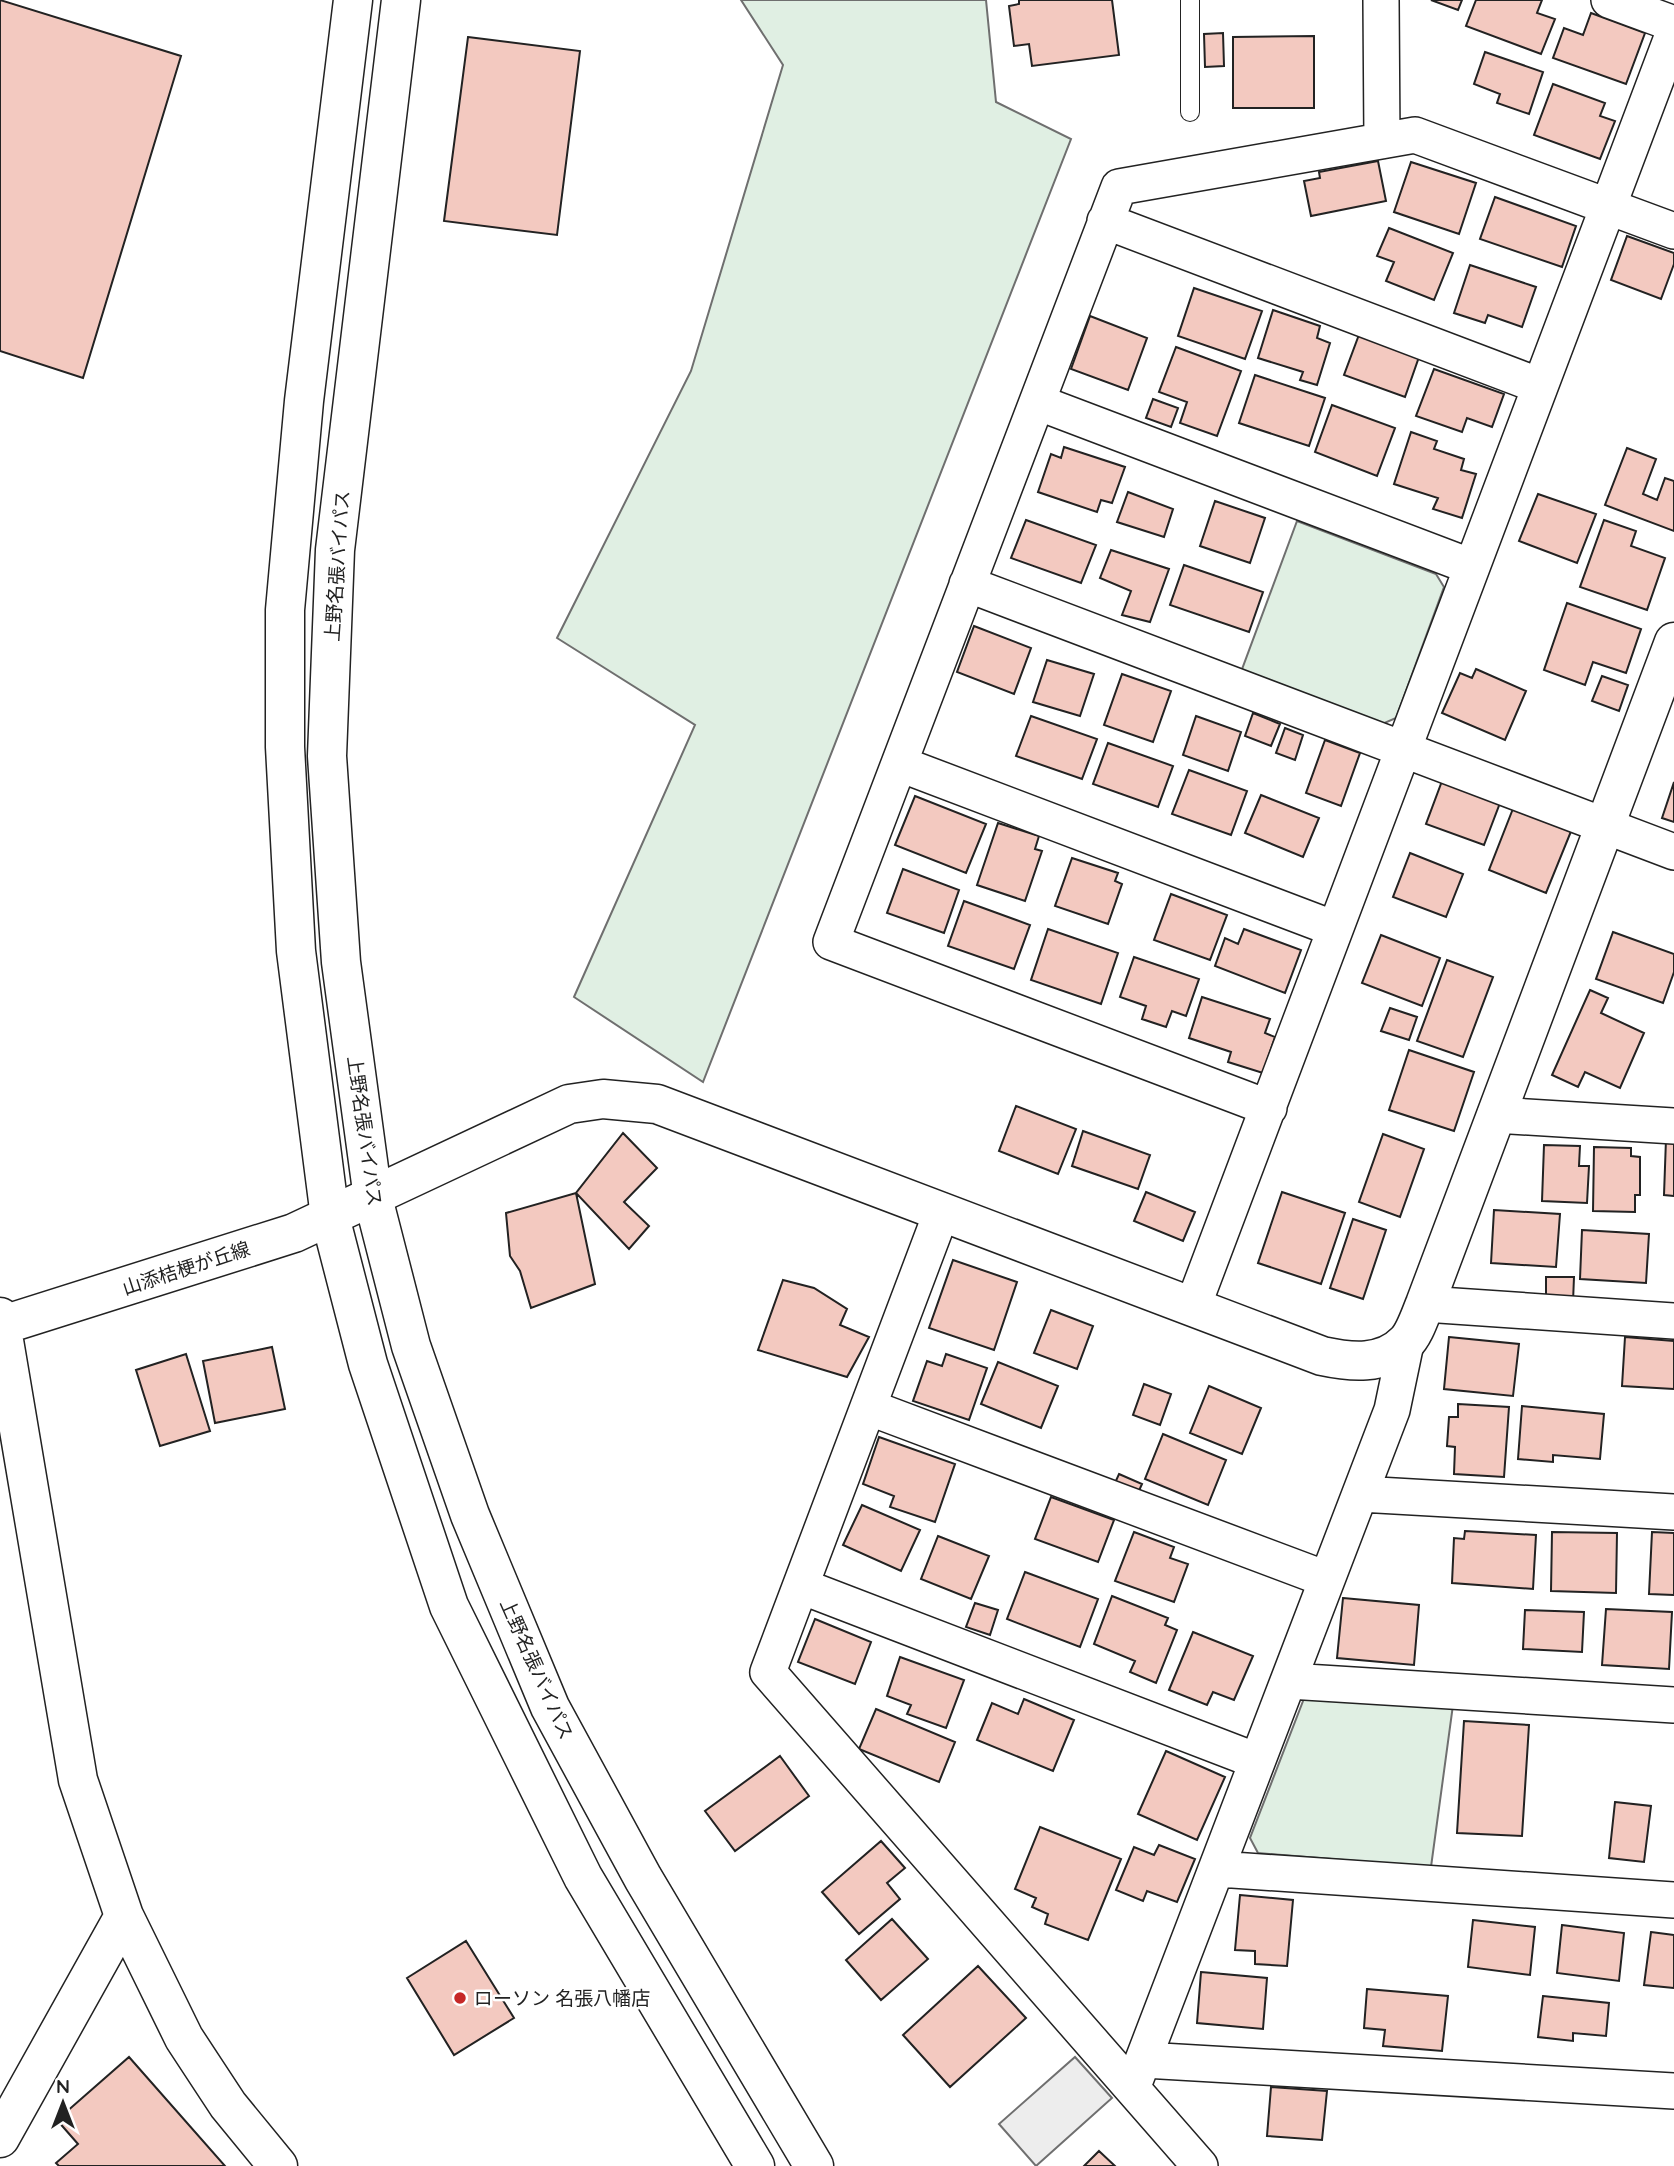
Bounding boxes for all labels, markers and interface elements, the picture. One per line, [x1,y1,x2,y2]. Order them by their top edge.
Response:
street label: 上野名張バイパス [320,490,354,642]
street label: 上野名張バイパス [343,1054,387,1208]
street label: 山添桔梗が丘線 [119,1236,253,1300]
street label: 上野名張バイパス [495,1595,579,1743]
place label: ローソン 名張八幡店 [474,1986,650,2010]
marker: ローソン 名張八幡店 [452,1990,468,2006]
north arrow [28,2068,98,2138]
text: N [56,2074,70,2098]

